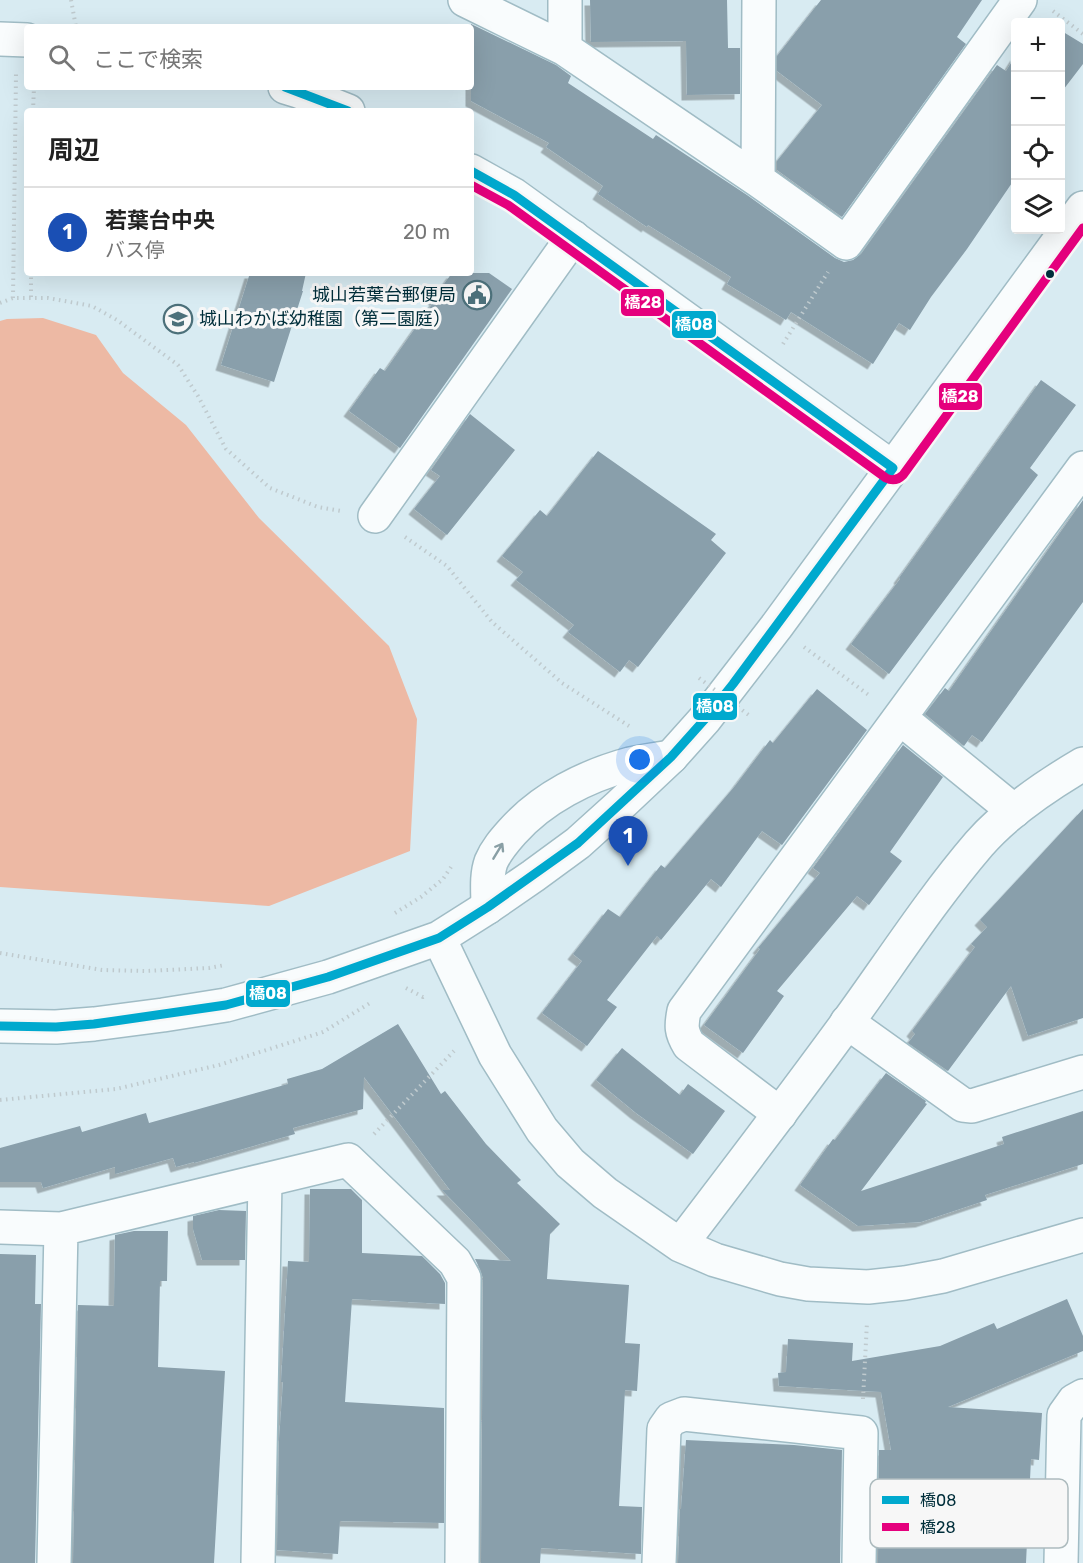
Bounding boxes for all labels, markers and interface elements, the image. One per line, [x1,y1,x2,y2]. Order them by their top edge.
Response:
map controls [1011,18,1065,234]
button: + [1011,18,1065,72]
search box [24,24,474,90]
icon: search [45,41,78,74]
text: ここで検索 [93,46,203,73]
button: − [1011,72,1065,126]
button: locate [1011,126,1065,180]
text: 周辺 [48,135,100,166]
button: layers [1011,180,1065,234]
text: 若葉台中央 [105,207,215,234]
text: 1 [63,220,72,244]
text: 20 m [403,220,450,244]
text: バス停 [105,238,165,262]
unlabelled marker [1044,268,1056,280]
public building icon: 城山若葉台郵便局 [461,279,493,311]
place label: 城山若葉台郵便局 [312,284,456,306]
line badge: 橋28 [620,288,665,317]
text: 橋28 [624,293,662,312]
school or university icon: 城山わかば幼稚園（第二園庭） [162,303,194,335]
place label: 城山わかば幼稚園（第二園庭） [199,308,451,330]
line badge: 橋08 [671,310,717,339]
text: 橋08 [675,315,713,334]
line badge: 橋28 [938,382,983,411]
text: 橋28 [941,387,979,406]
line badge: 橋08 [692,692,738,721]
text: 橋08 [696,697,734,716]
your location [625,745,654,774]
pin: 1 [608,816,648,866]
one-way arrow [492,843,504,860]
line badge: 橋08 [245,979,291,1008]
text: 橋08 [249,984,287,1003]
legend [870,1479,1068,1548]
text: 橋08 [920,1491,956,1510]
text: 橋28 [920,1518,956,1537]

